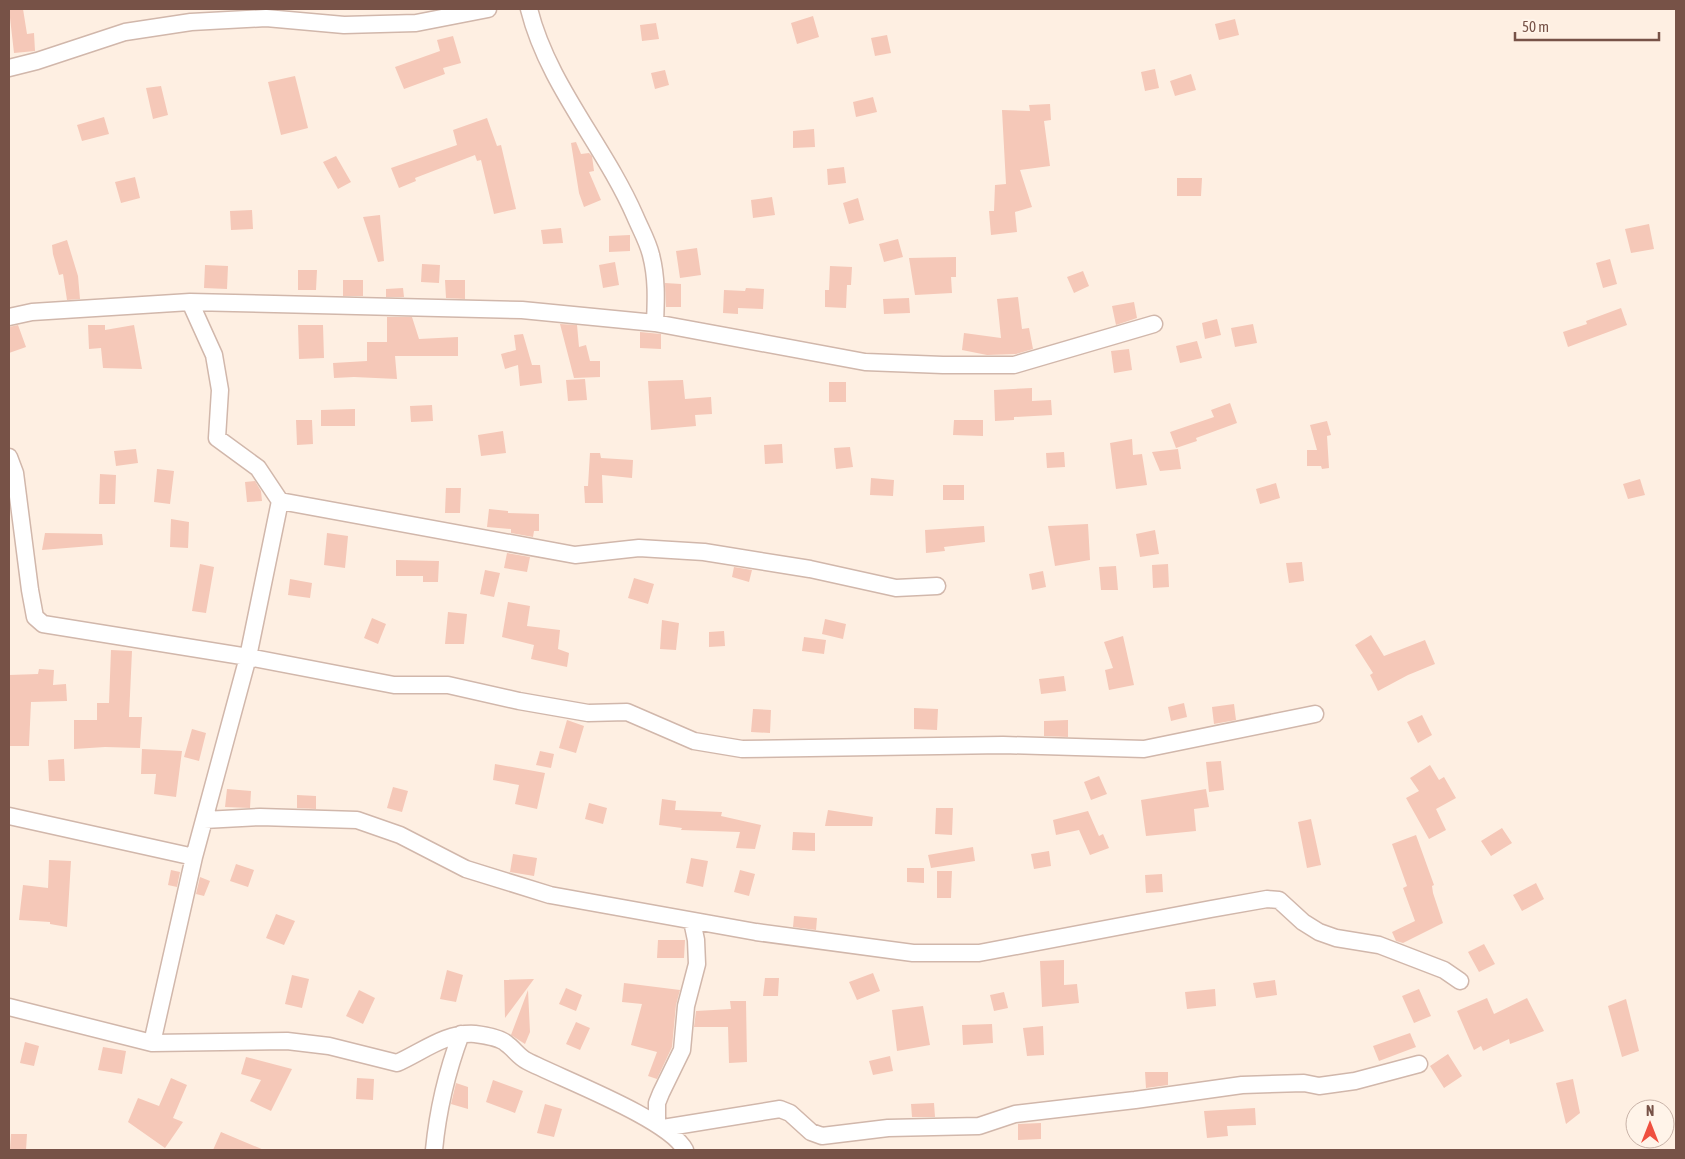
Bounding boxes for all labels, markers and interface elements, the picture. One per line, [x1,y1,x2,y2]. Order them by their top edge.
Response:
scale bar [1515,10,1659,42]
text: 50 m [1522,18,1549,35]
north arrow [1625,1099,1675,1149]
text: N [1646,1103,1654,1119]

